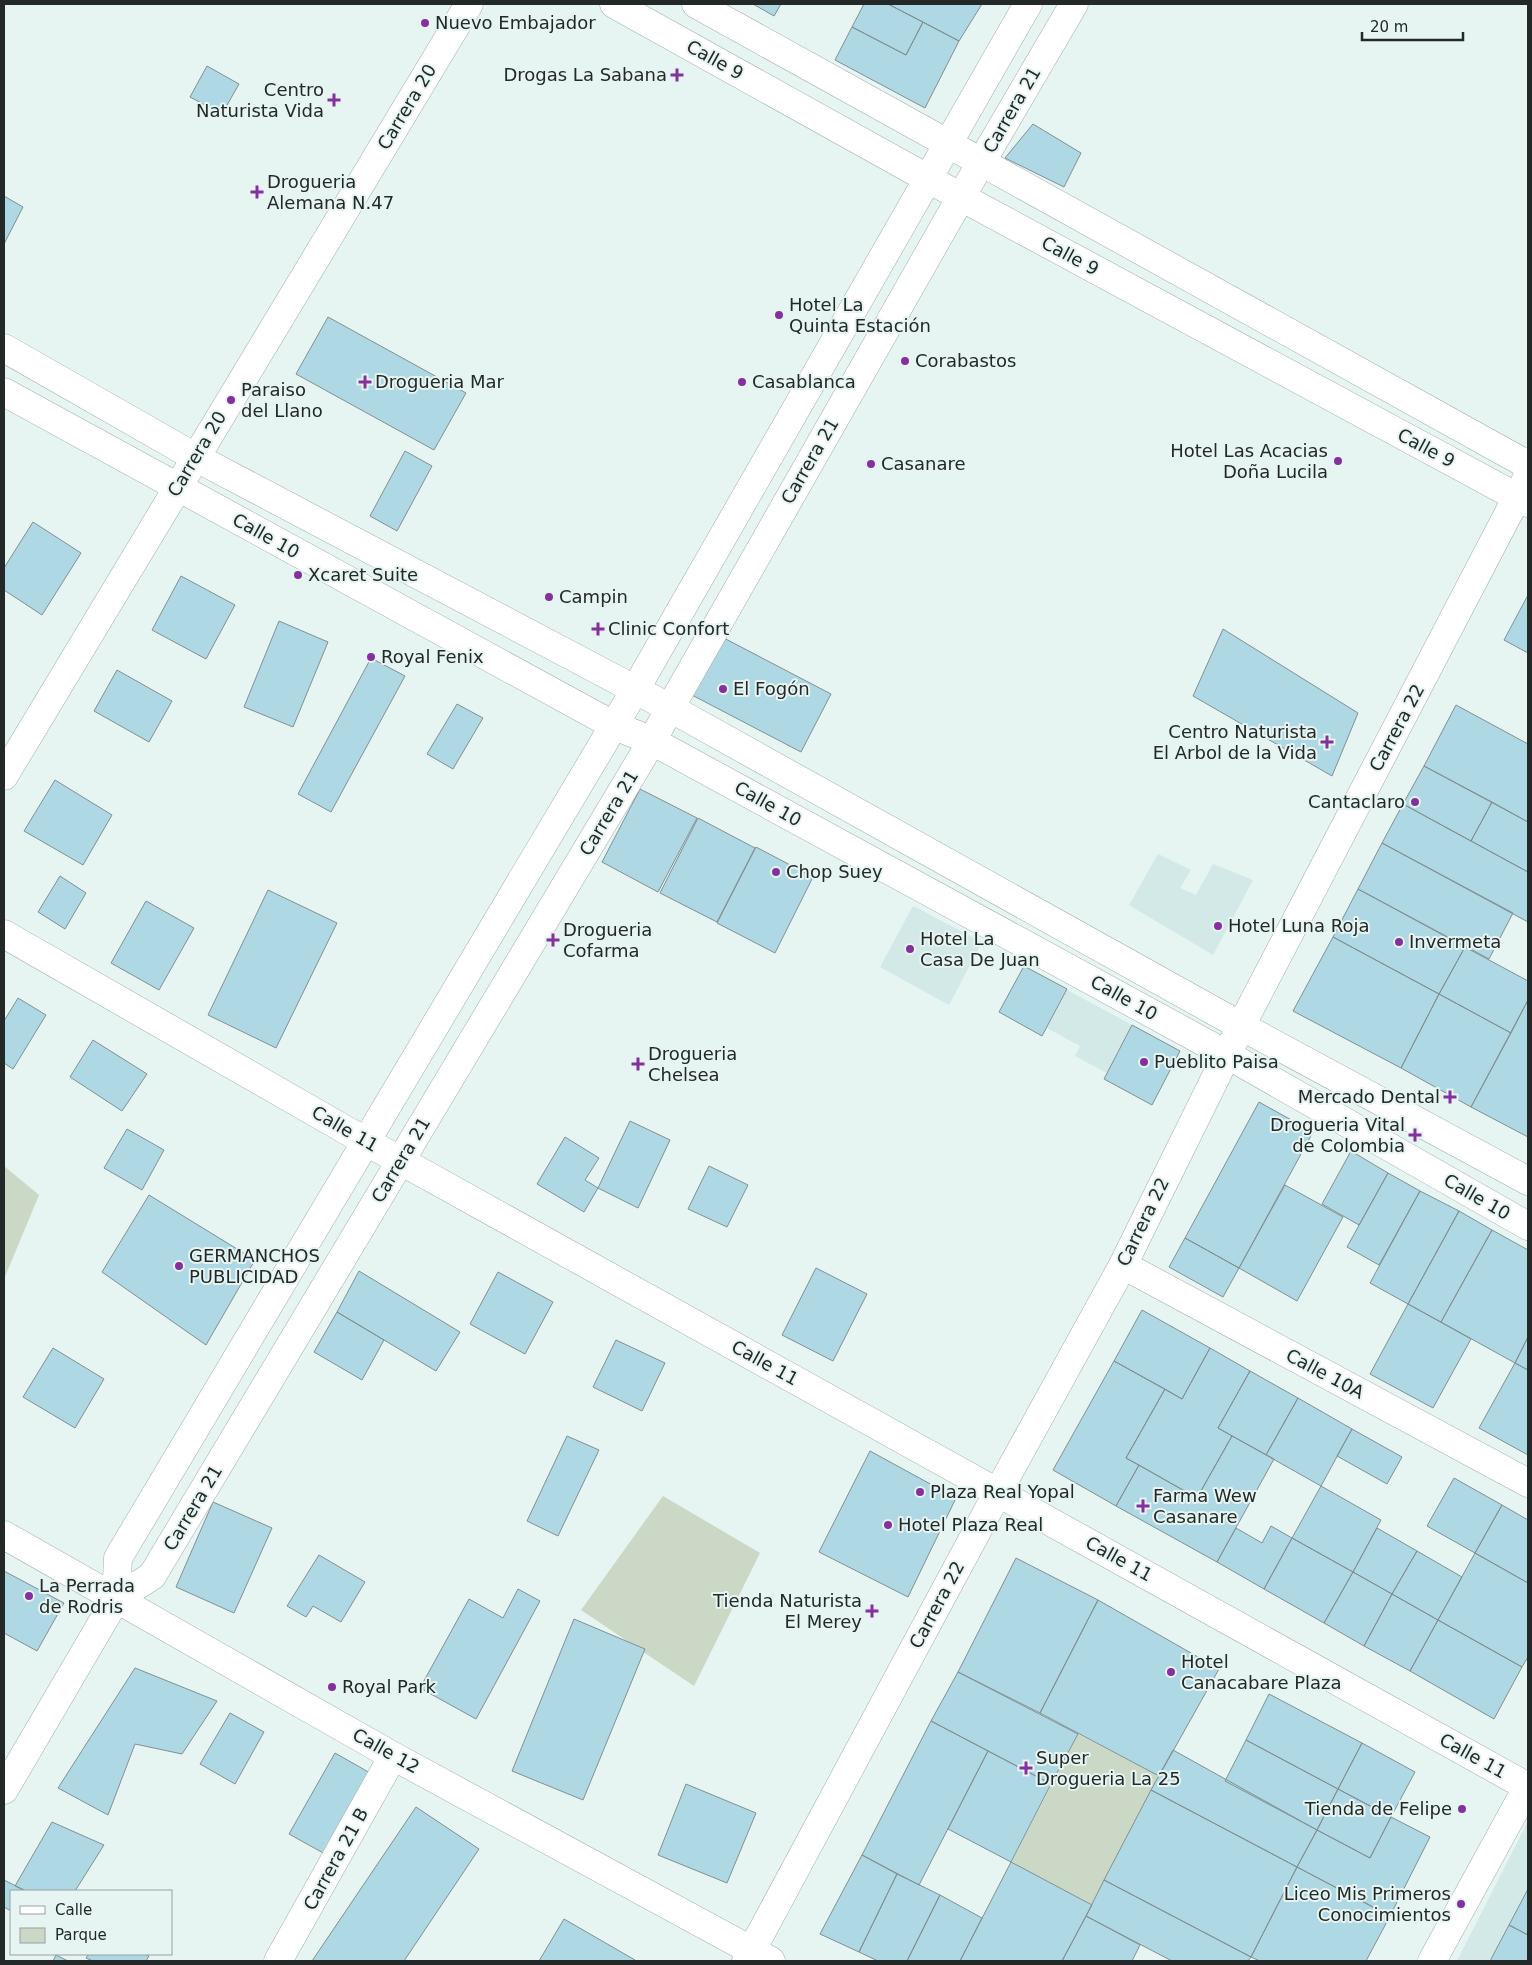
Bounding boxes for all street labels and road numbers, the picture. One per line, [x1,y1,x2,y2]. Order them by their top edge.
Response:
street label: Calle 9 [683,35,747,84]
street label: Carrera 20 [373,60,440,153]
street label: Carrera 21 [979,63,1045,156]
street label: Calle 9 [1038,232,1102,279]
street label: Carrera 20 [163,407,230,500]
street label: Carrera 21 [777,414,843,507]
street label: Calle 9 [1394,424,1458,471]
street label: Calle 10 [229,509,303,563]
street label: Carrera 22 [1365,681,1428,775]
street label: Carrera 21 [575,766,642,859]
street label: Calle 10 [731,777,805,831]
street label: Calle 10 [1087,971,1161,1025]
street label: Calle 11 [308,1101,382,1156]
street label: Carrera 21 [367,1113,434,1206]
street label: Calle 10 [1440,1169,1514,1224]
street label: Carrera 22 [1112,1174,1173,1269]
street label: Calle 11 [728,1336,802,1390]
street label: Calle 10A [1283,1344,1369,1403]
street label: Carrera 21 [159,1461,226,1554]
street label: Calle 11 [1082,1532,1156,1586]
street label: Carrera 22 [905,1558,968,1652]
street label: Calle 12 [349,1724,423,1778]
street label: Calle 11 [1436,1729,1510,1783]
street label: Carrera 21 B [299,1804,372,1914]

